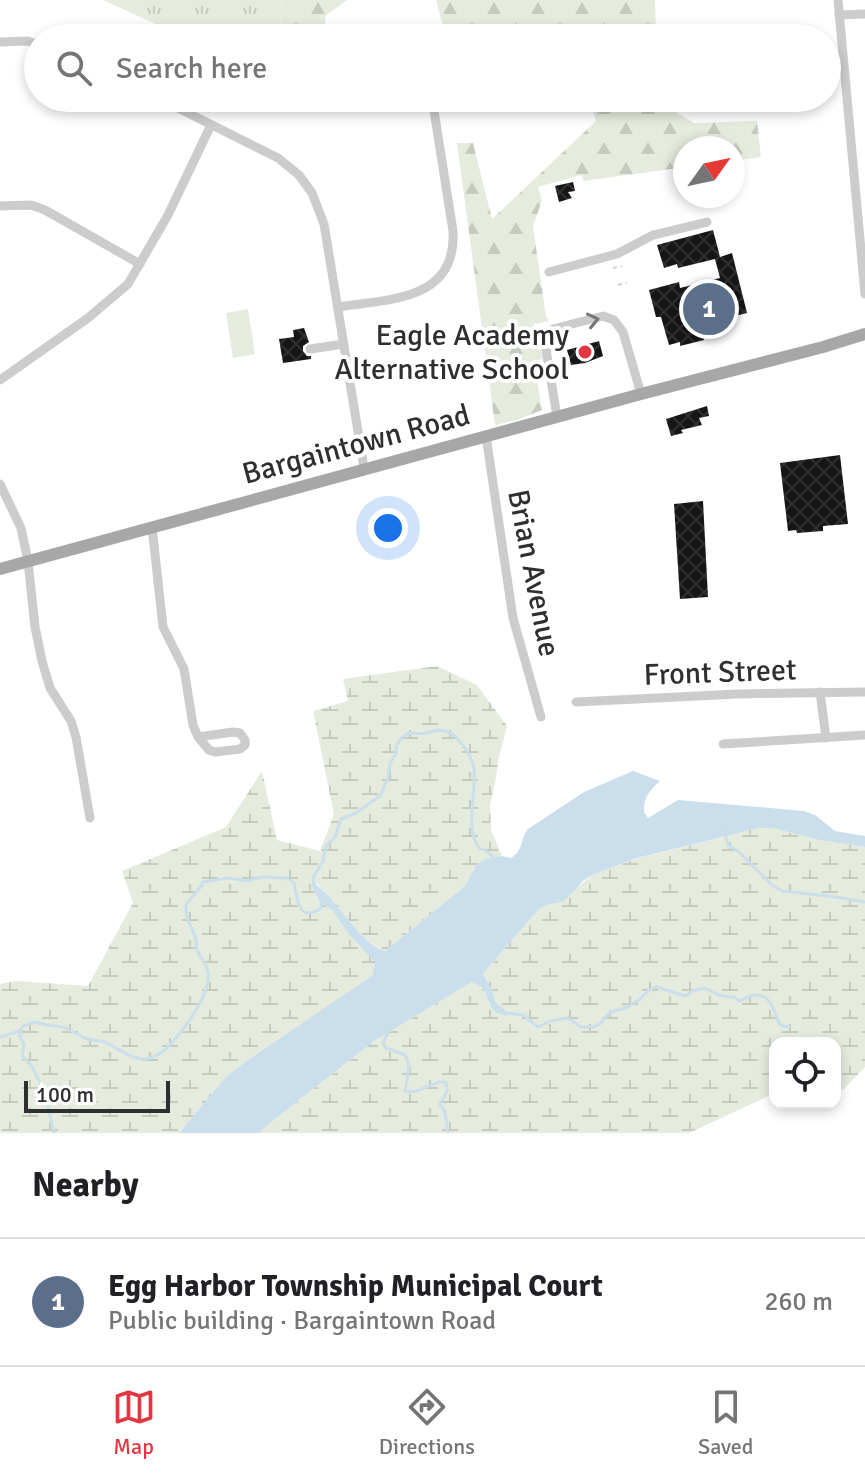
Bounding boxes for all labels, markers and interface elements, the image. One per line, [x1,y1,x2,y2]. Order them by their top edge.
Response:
search box [24,24,841,112]
icon: search [52,46,96,90]
text: Search here [116,50,267,87]
north arrow [673,136,745,208]
pin: 1 [683,279,735,339]
one-way arrow [586,312,599,329]
place label: Eagle Academy Alternative School [335,317,569,388]
marker: Eagle Academy Alternative School [576,343,594,361]
street label: Bargaintown Road [238,396,474,493]
street label: Brian Avenue [499,486,568,660]
your location [368,508,408,548]
street label: Front Street [643,651,797,694]
map controls [769,1037,841,1109]
button: locate [769,1037,841,1109]
scale bar [24,1077,170,1113]
text: 100 m [36,1081,94,1108]
text: Nearby [32,1164,139,1206]
text: Egg Harbor Township Municipal Court [108,1268,603,1305]
text: 1 [51,1286,65,1318]
text: 260 m [764,1286,833,1318]
text: Public building · Bargaintown Road [108,1305,496,1337]
tab: Map [112,1385,156,1460]
tab: Directions [379,1385,475,1460]
tab: Saved [698,1385,753,1460]

